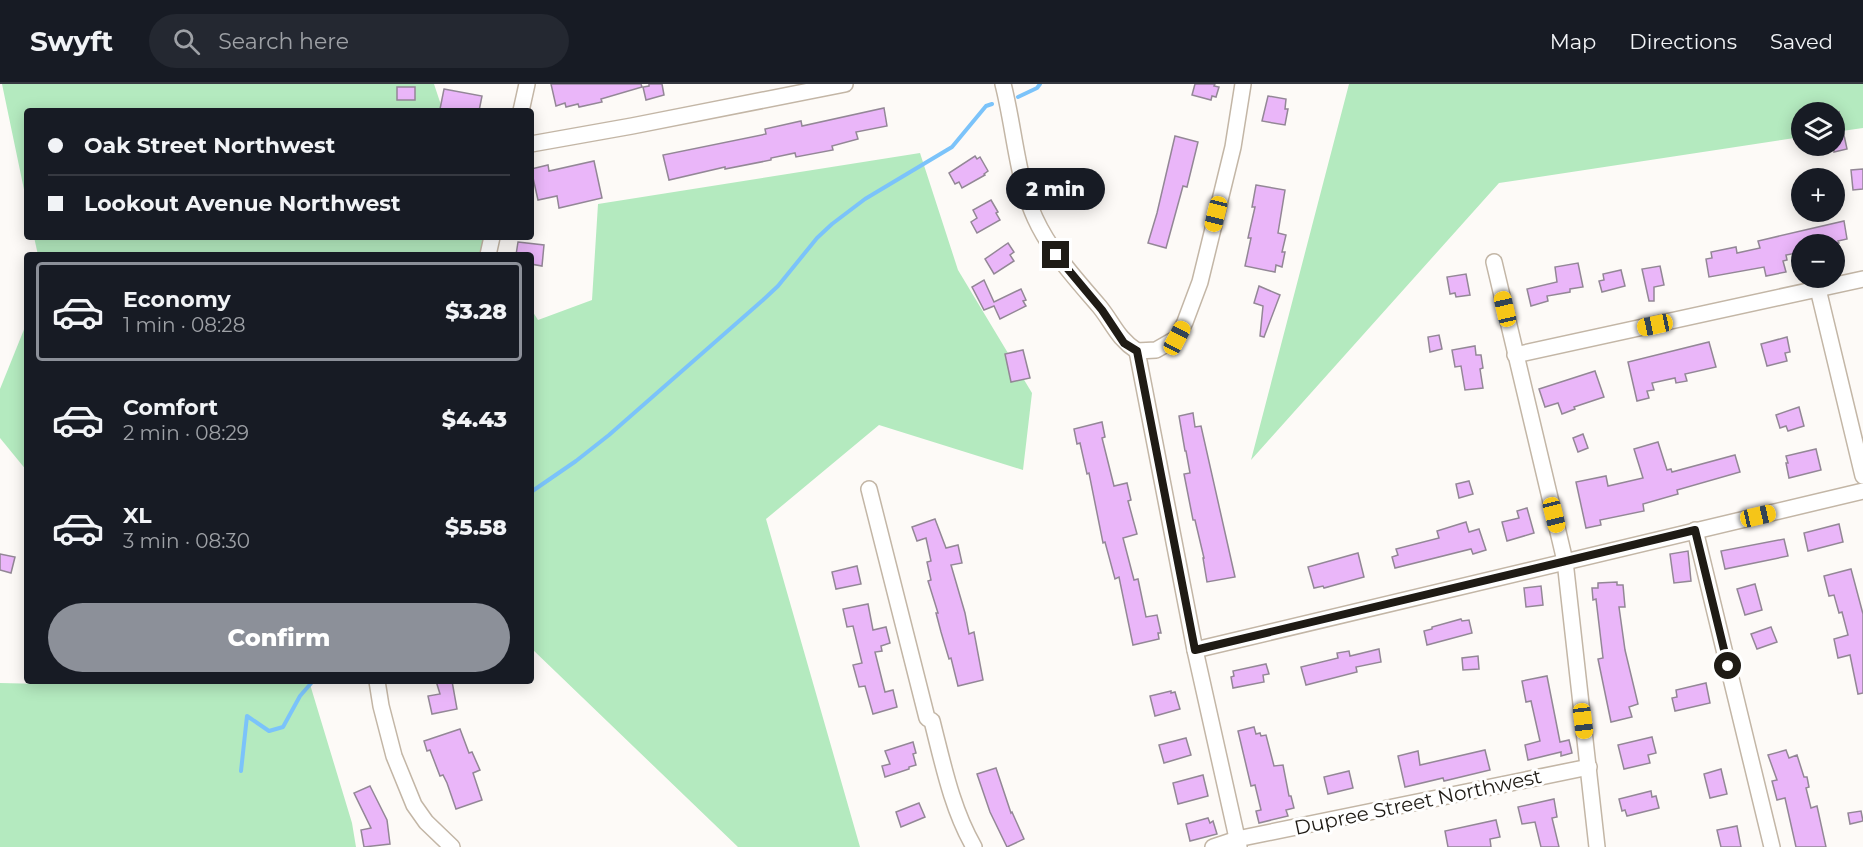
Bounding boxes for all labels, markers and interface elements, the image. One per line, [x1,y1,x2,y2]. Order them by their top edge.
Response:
search box [149,14,569,68]
text: Swyft [30,24,113,58]
icon: search [170,25,203,58]
text: Search here [218,28,349,55]
text: Map [1550,29,1596,54]
text: Directions [1629,29,1737,54]
text: Saved [1770,29,1833,54]
map controls [1791,102,1845,288]
button: layers [1791,102,1845,156]
text: Oak Street Northwest [84,132,335,159]
callout: 2 min [1006,168,1106,210]
button: + [1791,168,1845,222]
text: 2 min [1026,177,1085,201]
text: Lookout Avenue Northwest [84,190,401,217]
car [1203,194,1229,234]
button: − [1791,234,1845,288]
route end [1042,241,1069,268]
icon: car [51,285,105,339]
text: Economy [123,286,231,313]
car [1492,289,1518,329]
text: $3.28 [445,298,507,325]
car [1636,312,1674,338]
text: 1 min · 08:28 [123,313,245,337]
car [1161,318,1193,358]
icon: car [51,393,105,447]
text: Comfort [123,394,218,421]
text: $4.43 [442,406,507,433]
text: 2 min · 08:29 [123,421,249,445]
car [1541,495,1567,535]
icon: car [51,501,105,555]
text: XL [123,502,152,529]
car [1738,503,1778,529]
text: $5.58 [445,514,507,541]
text: 3 min · 08:30 [123,529,250,553]
button: Confirm [48,603,510,672]
route start [1714,652,1741,679]
car [1572,702,1594,740]
street label: Dupree Street Northwest [1292,764,1544,840]

